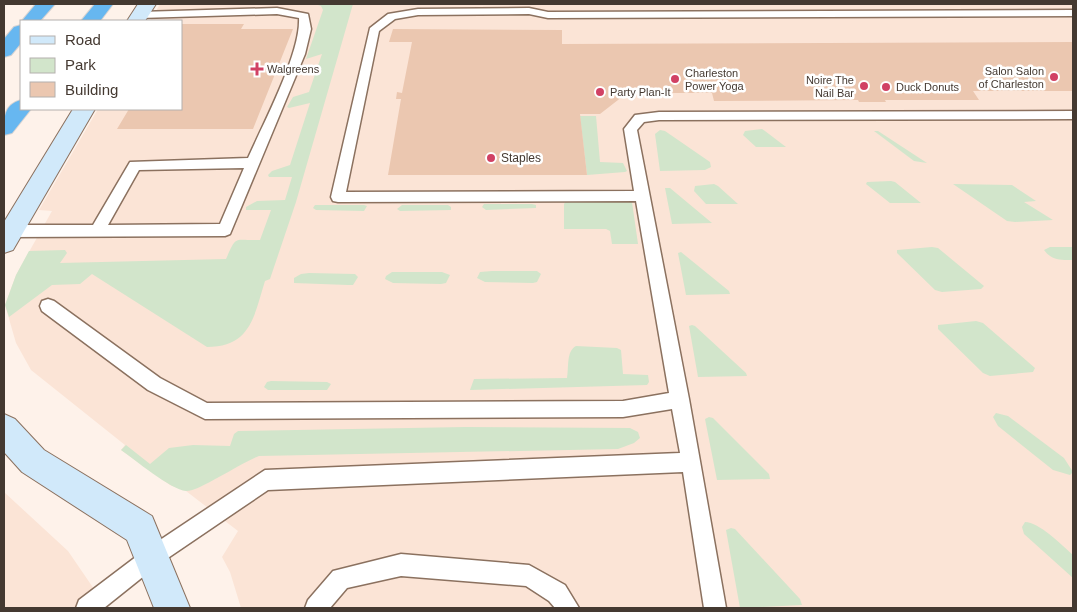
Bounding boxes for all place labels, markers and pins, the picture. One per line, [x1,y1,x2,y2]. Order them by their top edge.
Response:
marker: Walgreens [251,63,263,75]
place label: Walgreens [267,63,320,75]
place label: Salon Salon of Charleston [979,65,1044,90]
place label: Charleston Power Yoga [685,67,745,92]
marker: Salon Salon of Charleston [1048,71,1060,83]
marker: Charleston Power Yoga [669,73,681,85]
place label: Noire The Nail Bar [806,74,854,99]
marker: Noire The Nail Bar [858,80,870,92]
marker: Duck Donuts [880,81,892,93]
place label: Duck Donuts [896,81,959,93]
marker: Party Plan-It [594,86,606,98]
place label: Party Plan-It [610,86,671,98]
place label: Staples [501,151,541,165]
marker: Staples [485,152,497,164]

